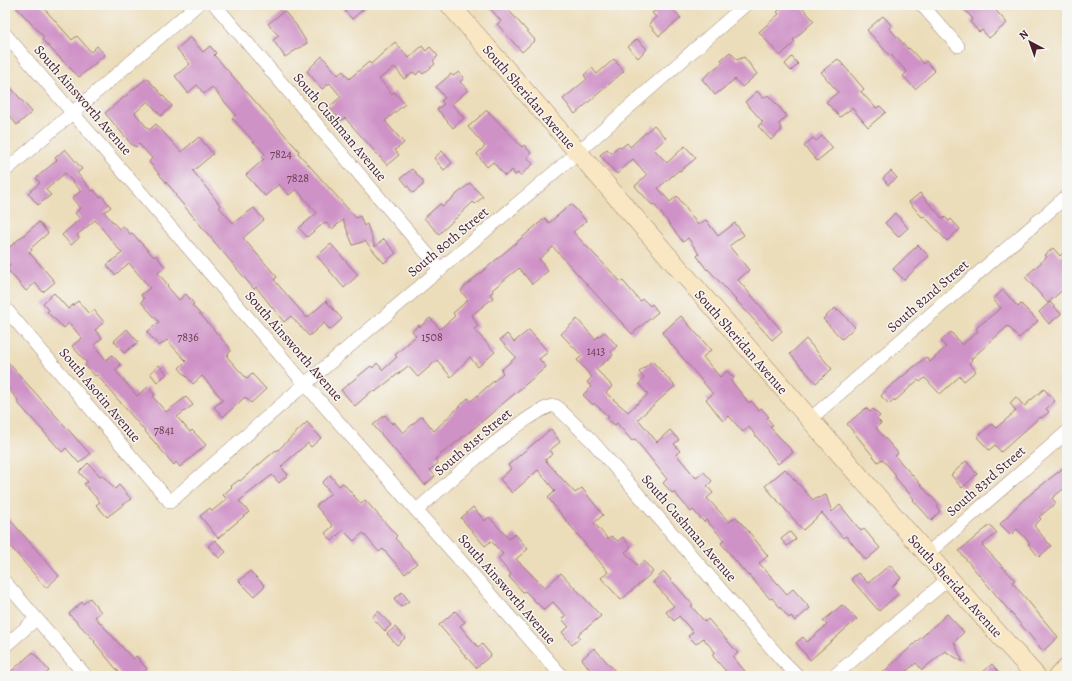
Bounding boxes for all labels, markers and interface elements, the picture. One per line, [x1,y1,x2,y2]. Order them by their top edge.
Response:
north arrow [1010,22,1050,62]
text: N [1016,27,1032,43]
street label: South Ainsworth Avenue [30,41,136,159]
street label: South Sheridan Avenue [478,41,580,153]
street label: South Cushman Avenue [289,69,391,185]
house number: 7824 [270,146,293,162]
house number: 7828 [287,170,309,186]
street label: South 80th Street [404,202,493,281]
street label: South 82nd Street [883,255,973,337]
street label: South Sheridan Avenue [690,286,792,398]
street label: South Ainsworth Avenue [241,287,347,405]
house number: 7836 [177,329,199,345]
house number: 1508 [421,329,443,345]
house number: 1413 [587,343,605,359]
street label: South Asotin Avenue [55,344,145,446]
street label: South 81st Street [430,404,516,480]
house number: 7841 [154,422,174,438]
street label: South 83rd Street [942,441,1030,521]
street label: South Cushman Avenue [637,470,741,586]
street label: South Ainsworth Avenue [454,530,560,648]
street label: South Sheridan Avenue [903,530,1007,642]

